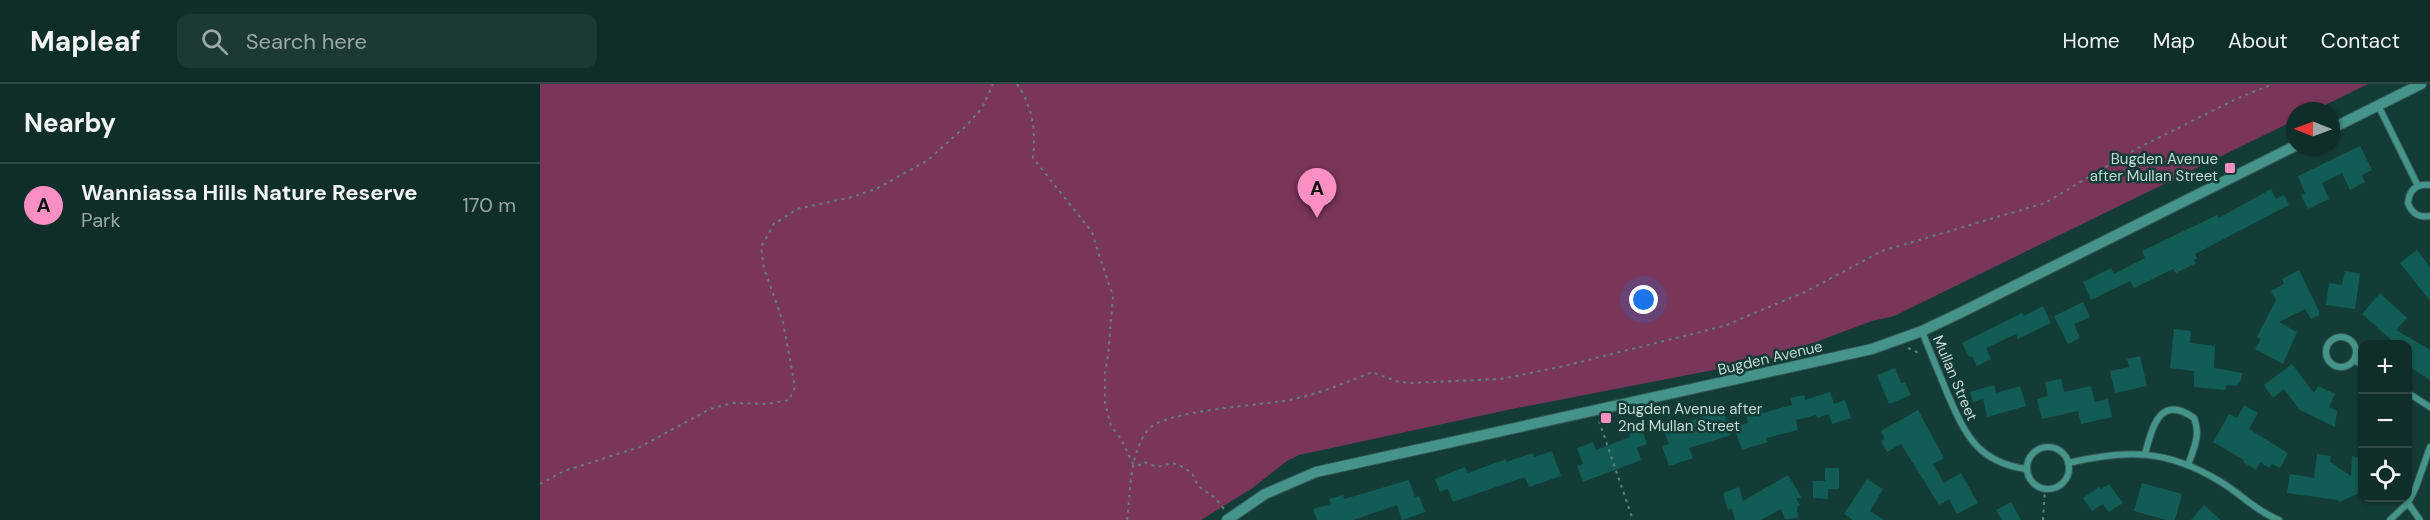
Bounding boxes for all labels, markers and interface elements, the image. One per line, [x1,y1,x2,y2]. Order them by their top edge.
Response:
search box [177,14,597,68]
text: Mapleaf [30,23,141,60]
icon: search [198,25,231,58]
text: Search here [246,27,367,56]
text: Home [2062,27,2120,55]
text: Map [2153,27,2195,55]
text: About [2228,27,2288,55]
text: Contact [2321,27,2400,55]
north arrow [2286,102,2340,156]
text: Nearby [24,106,116,140]
place label: Bugden Avenue after Mullan Street [2090,149,2218,186]
marker: Bugden Avenue after Mullan Street [2223,161,2237,175]
pin: A [1298,168,1336,218]
text: Wanniassa Hills Nature Reserve [81,178,418,207]
text: A [36,192,51,218]
text: 170 m [463,192,516,218]
text: Park [81,207,121,233]
your location [1629,285,1658,314]
street label: Mullan Street [1928,332,1982,424]
street label: Bugden Avenue [1716,336,1824,380]
map controls [2358,340,2412,502]
button: + [2358,340,2412,394]
button: − [2358,394,2412,448]
place label: Bugden Avenue after 2nd Mullan Street [1618,399,1763,436]
marker: Bugden Avenue after 2nd Mullan Street [1599,411,1613,425]
button: locate [2358,448,2412,502]

